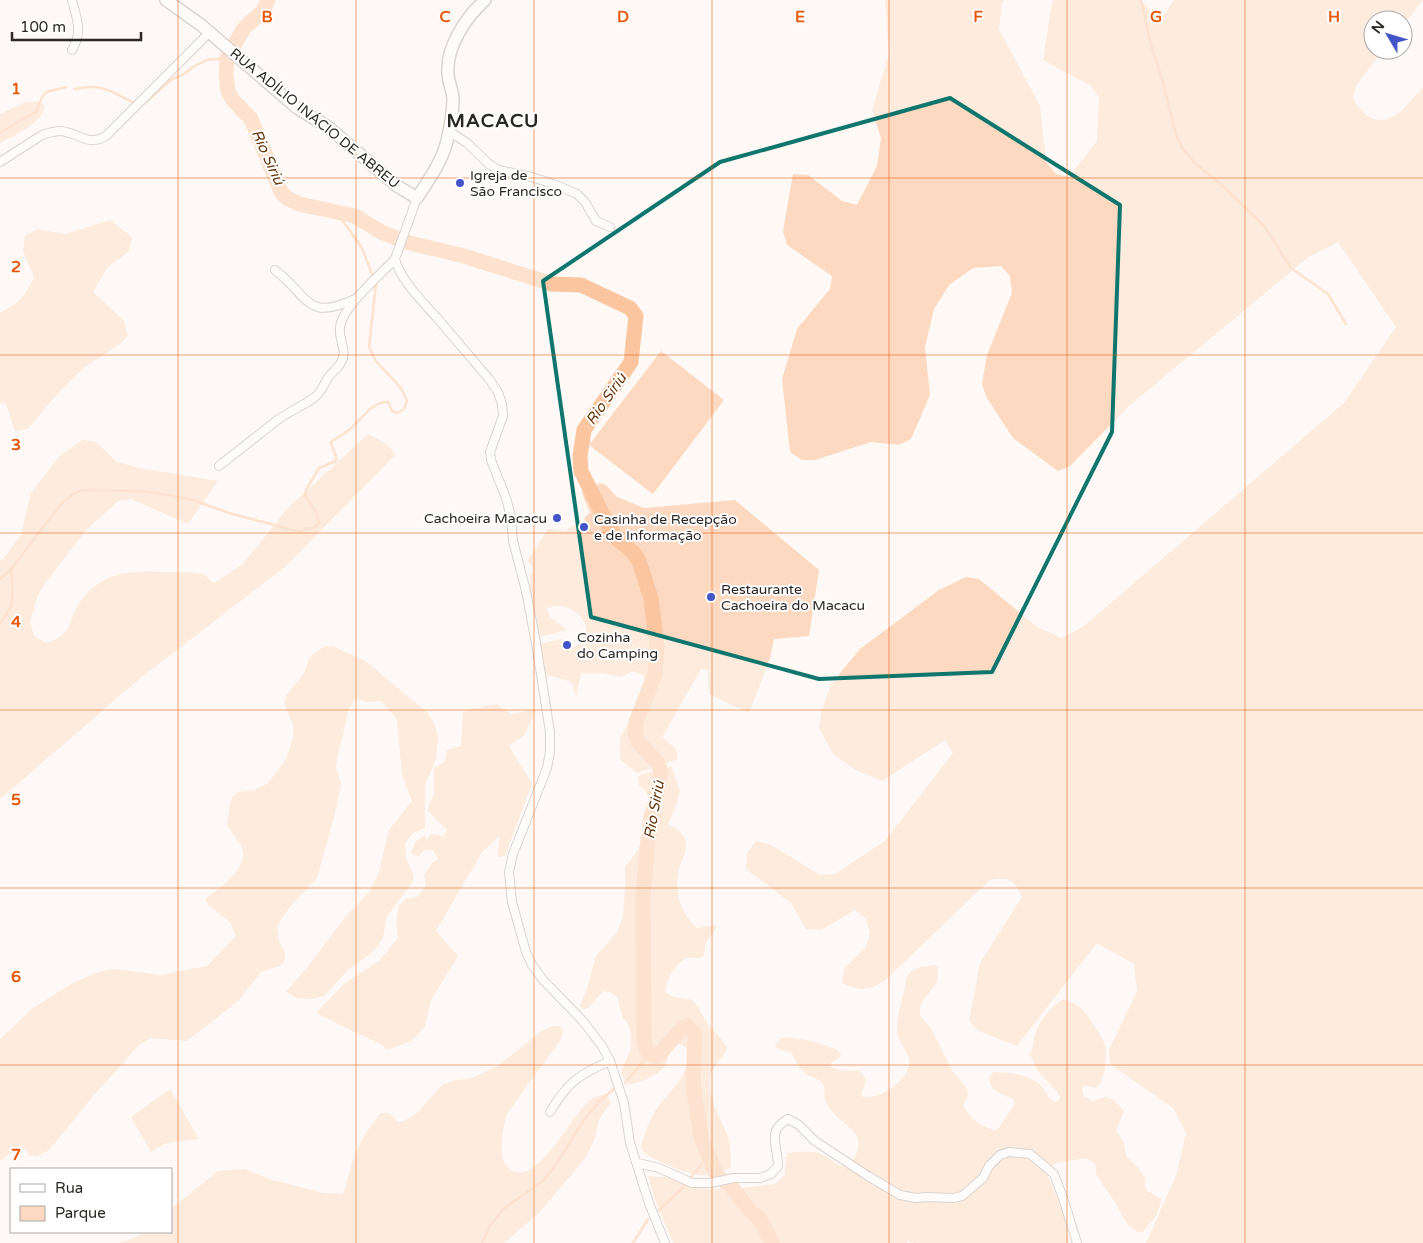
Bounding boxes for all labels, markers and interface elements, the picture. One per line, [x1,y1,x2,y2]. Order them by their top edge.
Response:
text: B [261,7,273,27]
text: C [439,7,451,27]
text: D [617,7,629,27]
text: E [795,7,805,27]
text: F [973,7,983,27]
text: G [1150,7,1162,27]
text: H [1328,7,1340,27]
scale bar [12,10,141,42]
north arrow [1363,10,1413,60]
text: 100 m [20,18,66,36]
text: N [1368,18,1388,37]
street label: RUA ADÍLIO INÁCIO DE ABREU [226,45,403,192]
text: 1 [11,79,21,99]
district label: MACACU [447,110,539,132]
water label: Rio Siriú [248,126,289,188]
place label: Igreja de São Francisco [470,167,562,200]
marker: Igreja de São Francisco [454,177,466,189]
text: 2 [11,257,21,277]
water label: Rio Siriú [582,369,631,428]
text: 3 [11,435,21,455]
place label: Cachoeira Macacu [424,510,547,527]
place label: Casinha de Recepção e de Informação [594,511,737,544]
marker: Cachoeira Macacu [551,512,563,524]
marker: Casinha de Recepção e de Informação [578,521,590,533]
place label: Restaurante Cachoeira do Macacu [721,581,865,614]
marker: Restaurante Cachoeira do Macacu [705,591,717,603]
text: 4 [11,612,21,632]
place label: Cozinha do Camping [577,629,658,662]
marker: Cozinha do Camping [561,639,573,651]
water label: Rio Siriú [640,779,668,841]
text: 5 [11,790,21,810]
text: 6 [11,967,21,987]
text: 7 [11,1145,21,1165]
legend [10,1168,172,1233]
text: Rua [55,1179,83,1197]
text: Parque [55,1204,106,1222]

